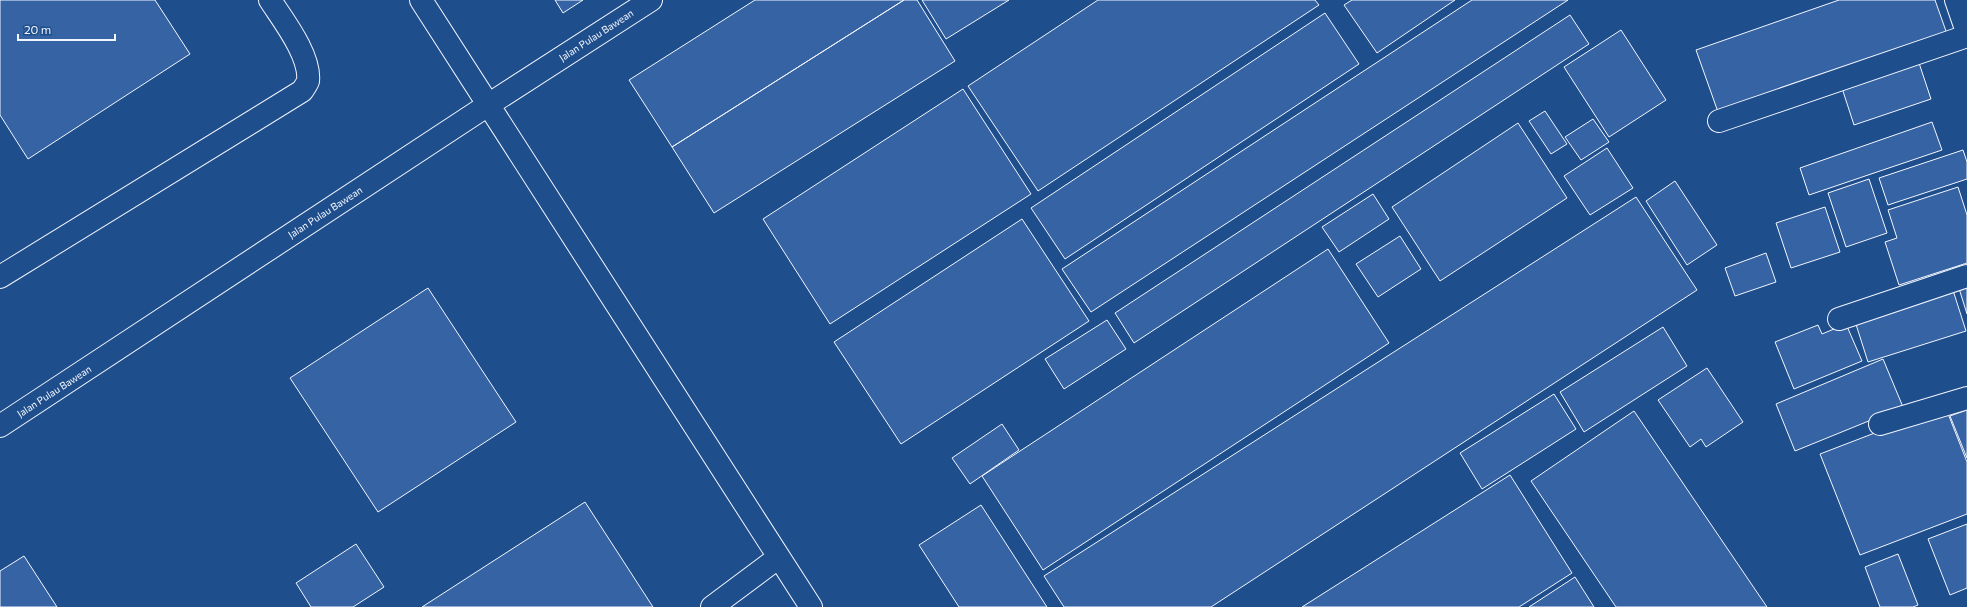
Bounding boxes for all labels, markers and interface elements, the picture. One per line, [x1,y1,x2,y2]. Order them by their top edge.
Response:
street label: Jalan Pulau Bawean [557,6,635,64]
scale bar [18,16,115,42]
text: 20 m [24,22,51,36]
street label: Jalan Pulau Bawean [286,183,364,241]
street label: Jalan Pulau Bawean [15,362,93,420]

